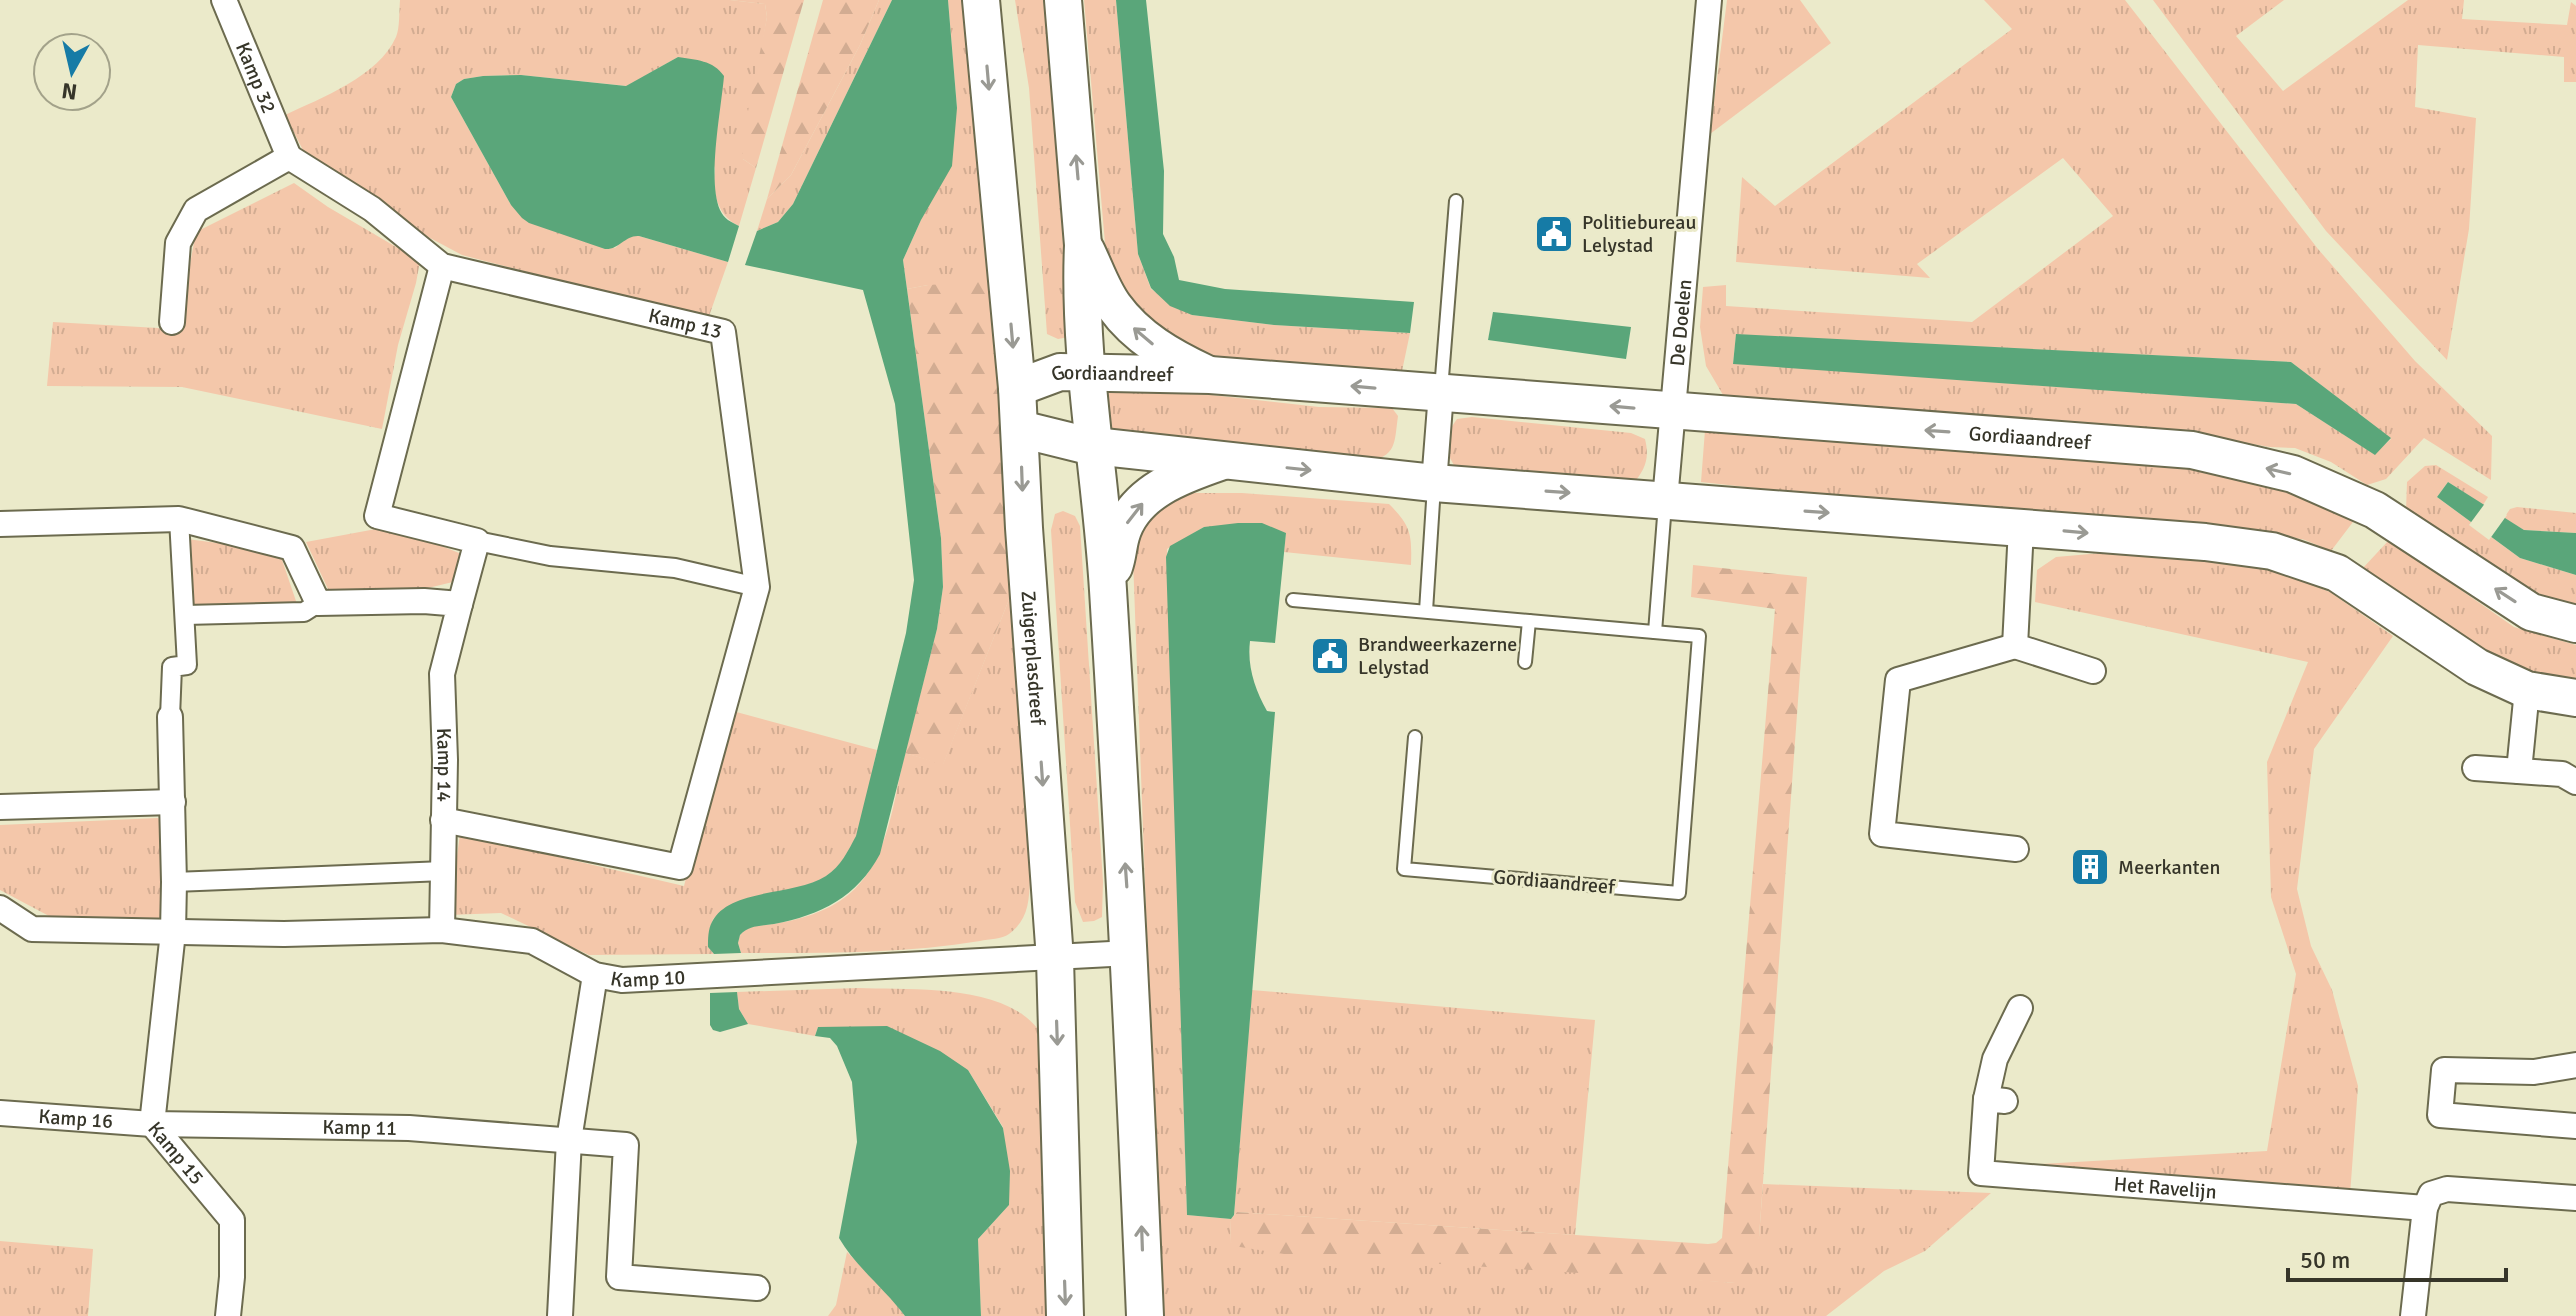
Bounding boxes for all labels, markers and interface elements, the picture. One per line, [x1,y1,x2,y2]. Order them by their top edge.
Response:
north arrow [32,32,112,112]
street label: Kamp 32 [230,38,282,117]
one-way arrow [981,64,996,91]
text: N [60,77,79,106]
one-way arrow [1069,154,1084,181]
place label: Politiebureau Lelystad [1582,210,1696,258]
public building icon: Politiebureau Lelystad [1533,213,1575,255]
street label: De Doelen [1664,278,1697,367]
street label: Kamp 13 [646,302,725,344]
one-way arrow [1005,323,1020,349]
one-way arrow [1133,327,1154,345]
street label: Gordiaandreef [1047,359,1175,387]
one-way arrow [1350,379,1377,394]
one-way arrow [1609,399,1636,414]
street label: Gordiaandreef [1968,420,2093,455]
one-way arrow [1924,423,1951,438]
one-way arrow [1285,461,1312,476]
one-way arrow [2265,463,2291,478]
one-way arrow [1015,465,1030,492]
one-way arrow [1544,485,1571,500]
one-way arrow [1126,503,1143,524]
one-way arrow [1803,505,1830,520]
one-way arrow [2062,525,2089,540]
one-way arrow [2494,586,2516,603]
street label: Zuigerplasdreef [1016,590,1051,727]
place label: Brandweerkazerne Lelystad [1358,632,1517,680]
public building icon: Brandweerkazerne Lelystad [1309,635,1351,677]
street label: Kamp 14 [431,727,458,803]
one-way arrow [1035,760,1050,787]
building icon: Meerkanten [2069,846,2111,888]
place label: Meerkanten [2118,855,2220,880]
one-way arrow [1118,863,1133,889]
street label: Gordiaandreef [1492,864,1617,900]
street label: Kamp 10 [608,964,686,992]
one-way arrow [1049,1019,1065,1046]
street label: Kamp 16 [38,1103,114,1134]
street label: Kamp 11 [322,1114,397,1140]
street label: Kamp 15 [143,1116,210,1190]
street label: Het Ravelijn [2113,1171,2218,1204]
one-way arrow [1134,1225,1149,1252]
scale bar [2288,1232,2506,1282]
text: 50 m [2300,1245,2350,1275]
one-way arrow [1057,1279,1072,1306]

